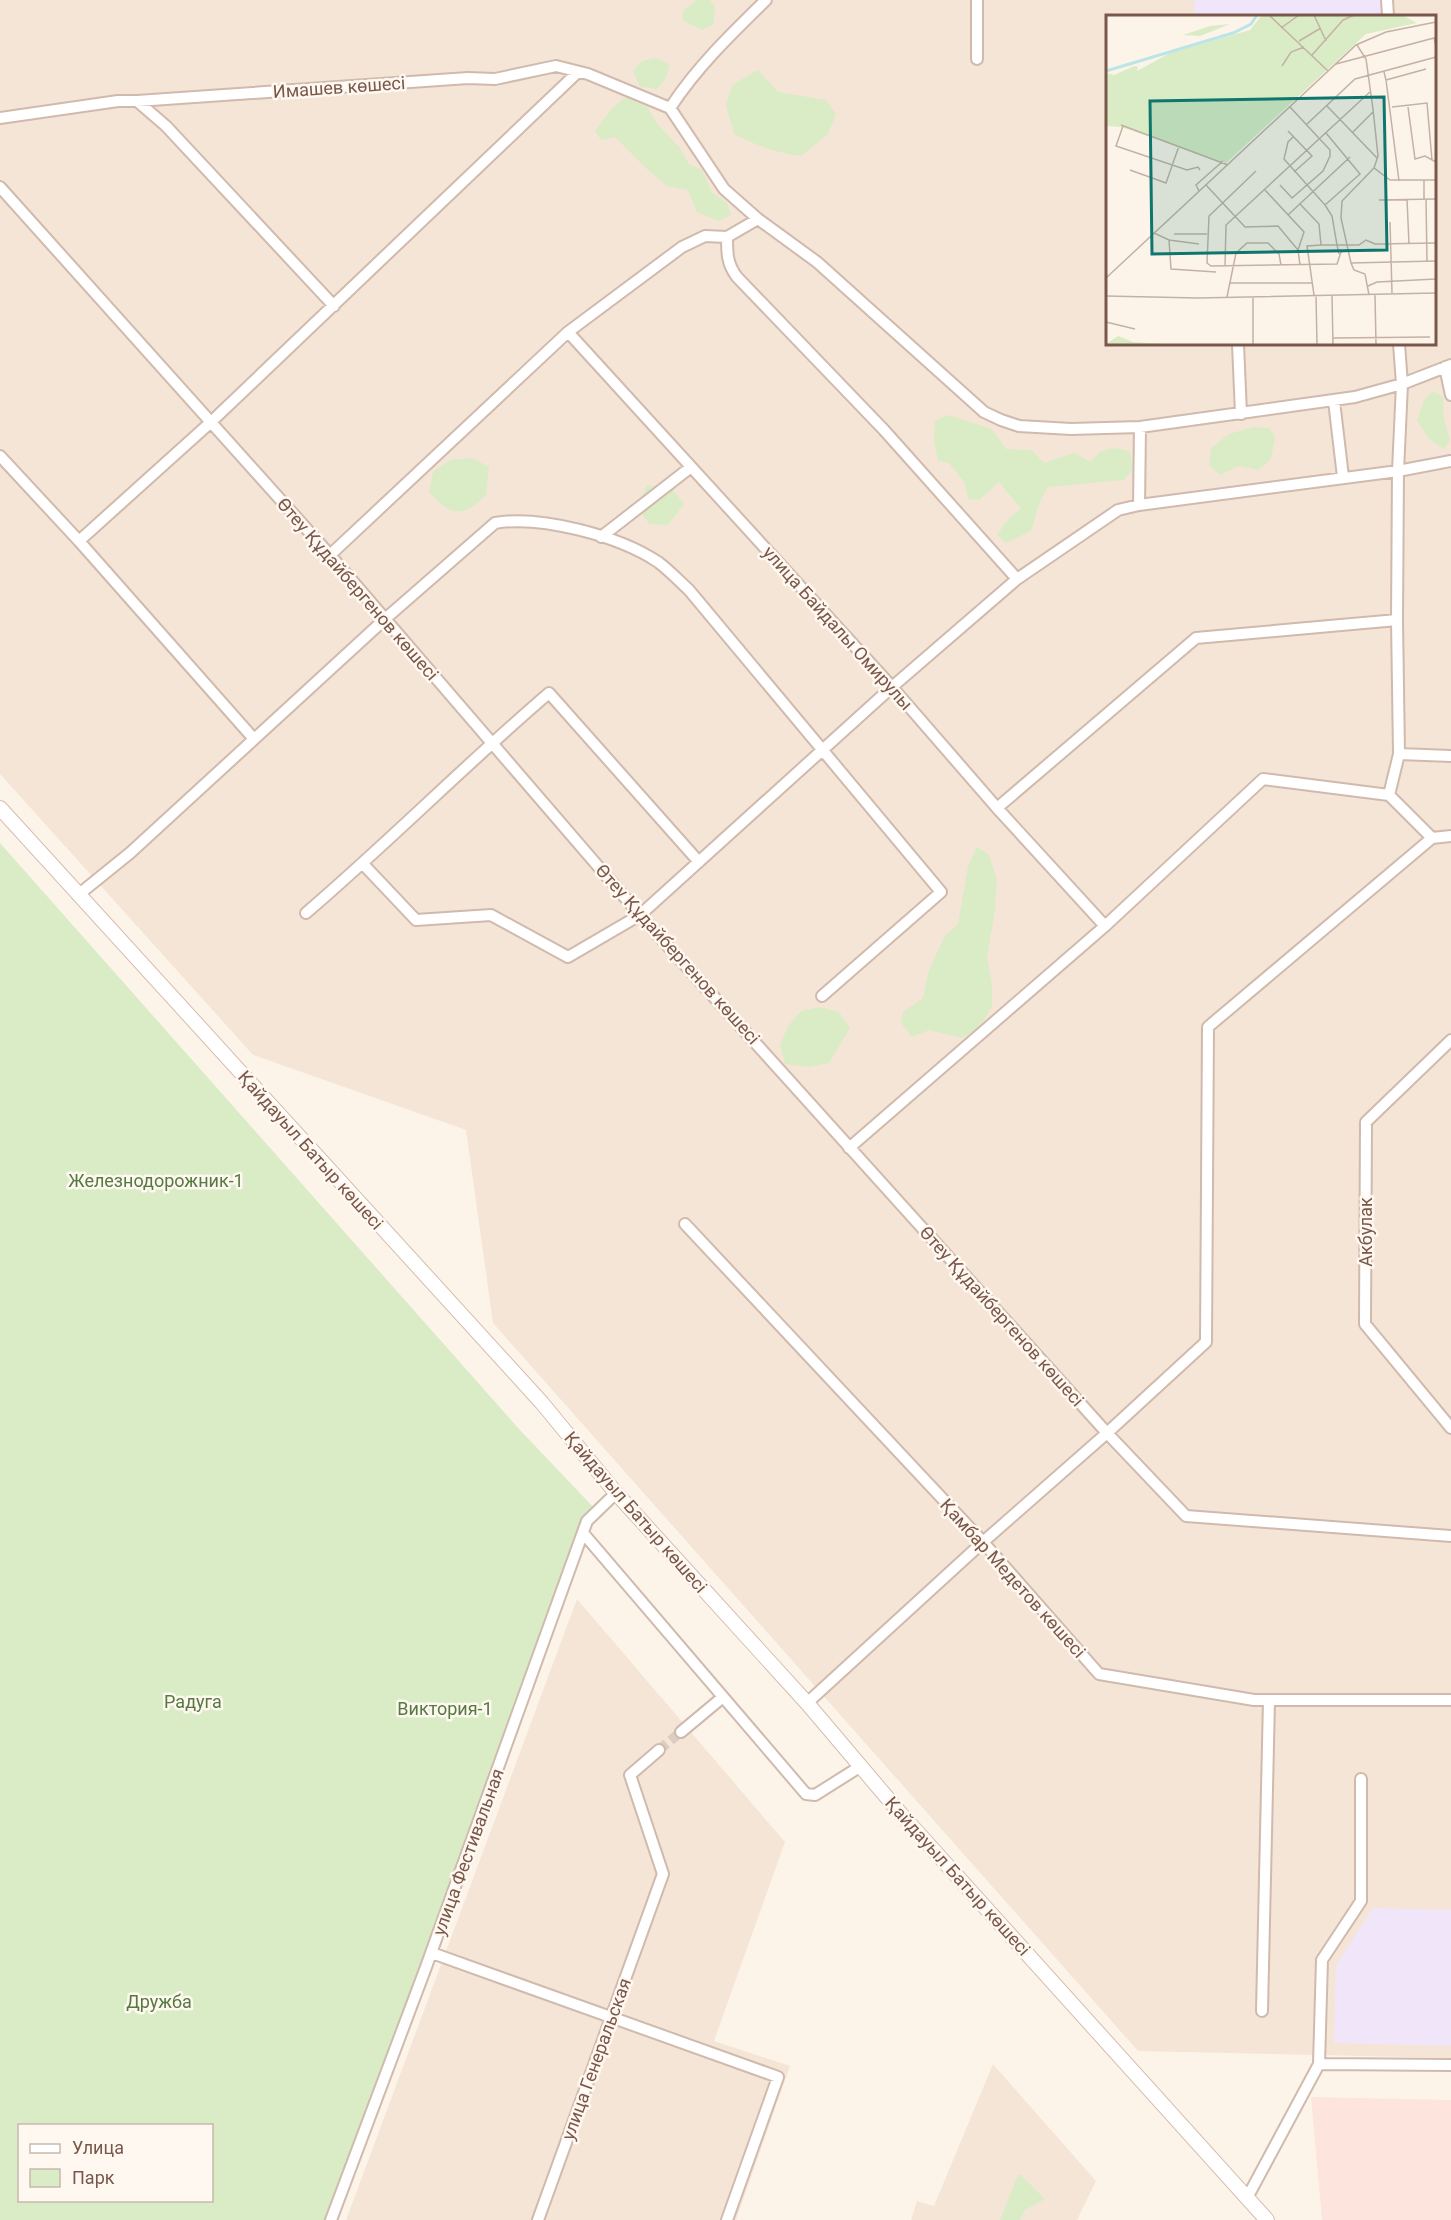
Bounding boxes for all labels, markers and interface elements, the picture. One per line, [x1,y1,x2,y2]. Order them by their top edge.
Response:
inset map [1106,15,1436,345]
street label: Имашев көшесі [272,72,406,102]
street label: Өтеу Құдайбергенов көшесі [273,493,443,685]
street label: улица Байдалы Омирулы [759,542,917,714]
street label: Өтеу Құдайбергенов көшесі [592,860,764,1048]
street label: Қайдауыл Батыр көшесі [234,1066,388,1234]
park label: Железнодорожник-1 [68,1170,244,1191]
street label: Акбулак [1355,1197,1376,1267]
street label: Өтеу Құдайбергенов көшесі [916,1222,1088,1410]
street label: Қайдауыл Батыр көшесі [560,1427,712,1597]
street label: Қамбар Медетов көшесі [936,1494,1090,1662]
park label: Радуга [164,1691,222,1712]
park label: Виктория-1 [397,1698,493,1719]
street label: улица Фестивальная [428,1766,508,1938]
street label: Қайдауыл Батыр көшесі [881,1792,1035,1960]
street label: улица Генеральская [557,1975,635,2143]
park label: Дружба [126,1991,192,2012]
legend [18,2124,213,2202]
text: Улица [72,2137,124,2158]
text: Парк [72,2167,115,2188]

